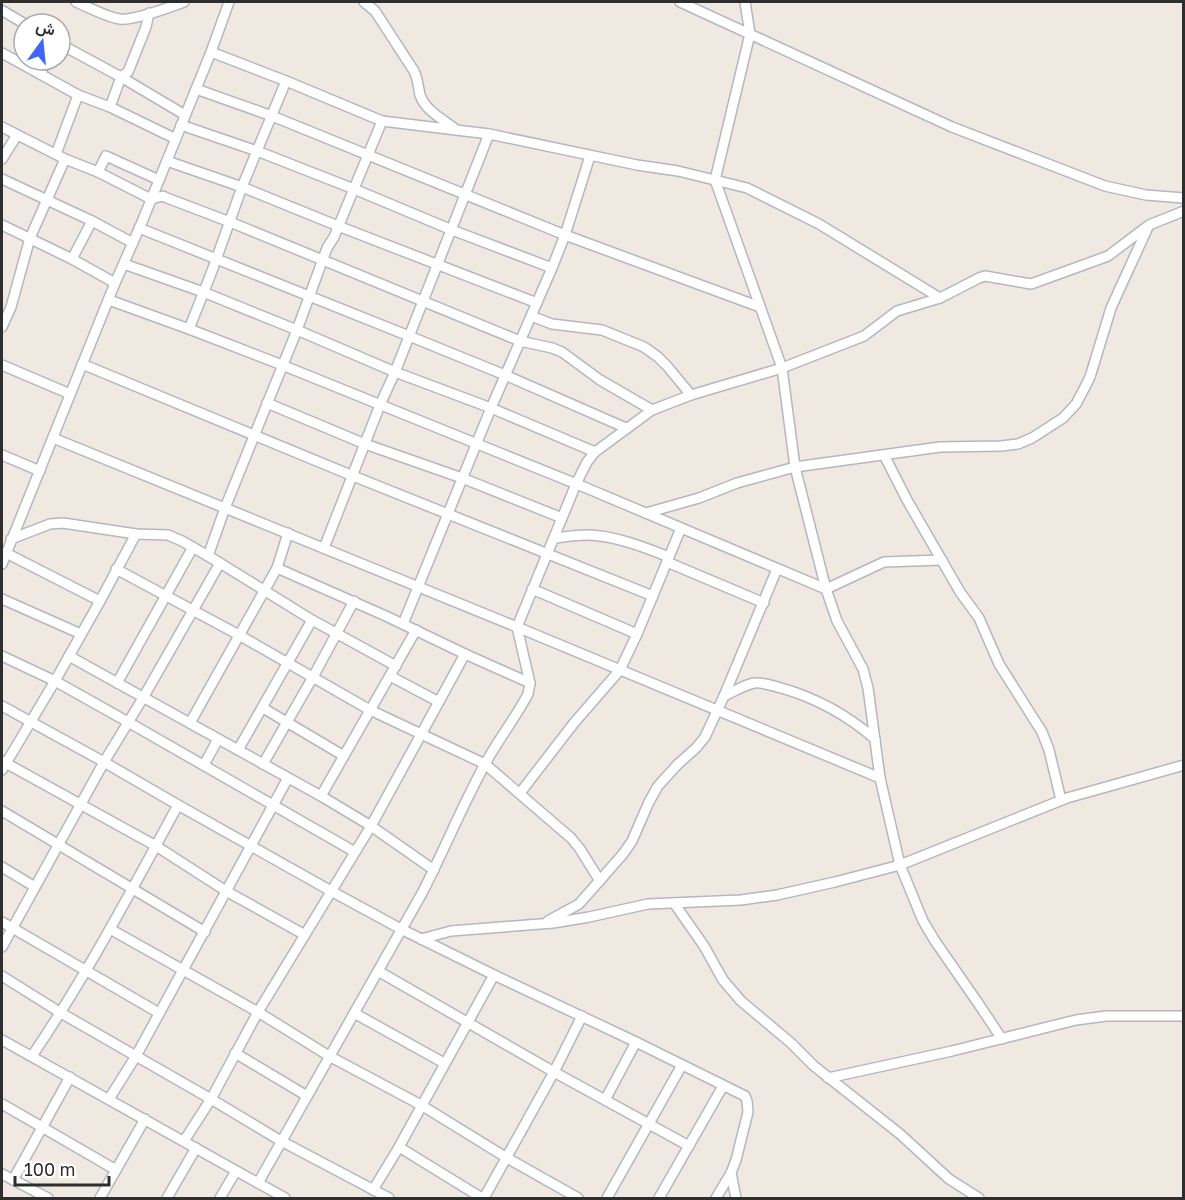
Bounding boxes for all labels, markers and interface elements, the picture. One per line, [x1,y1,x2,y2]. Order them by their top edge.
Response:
north arrow [12,12,72,72]
text: ش [34,15,58,40]
scale bar [15,1149,110,1187]
text: 100 m [24,1158,75,1180]

